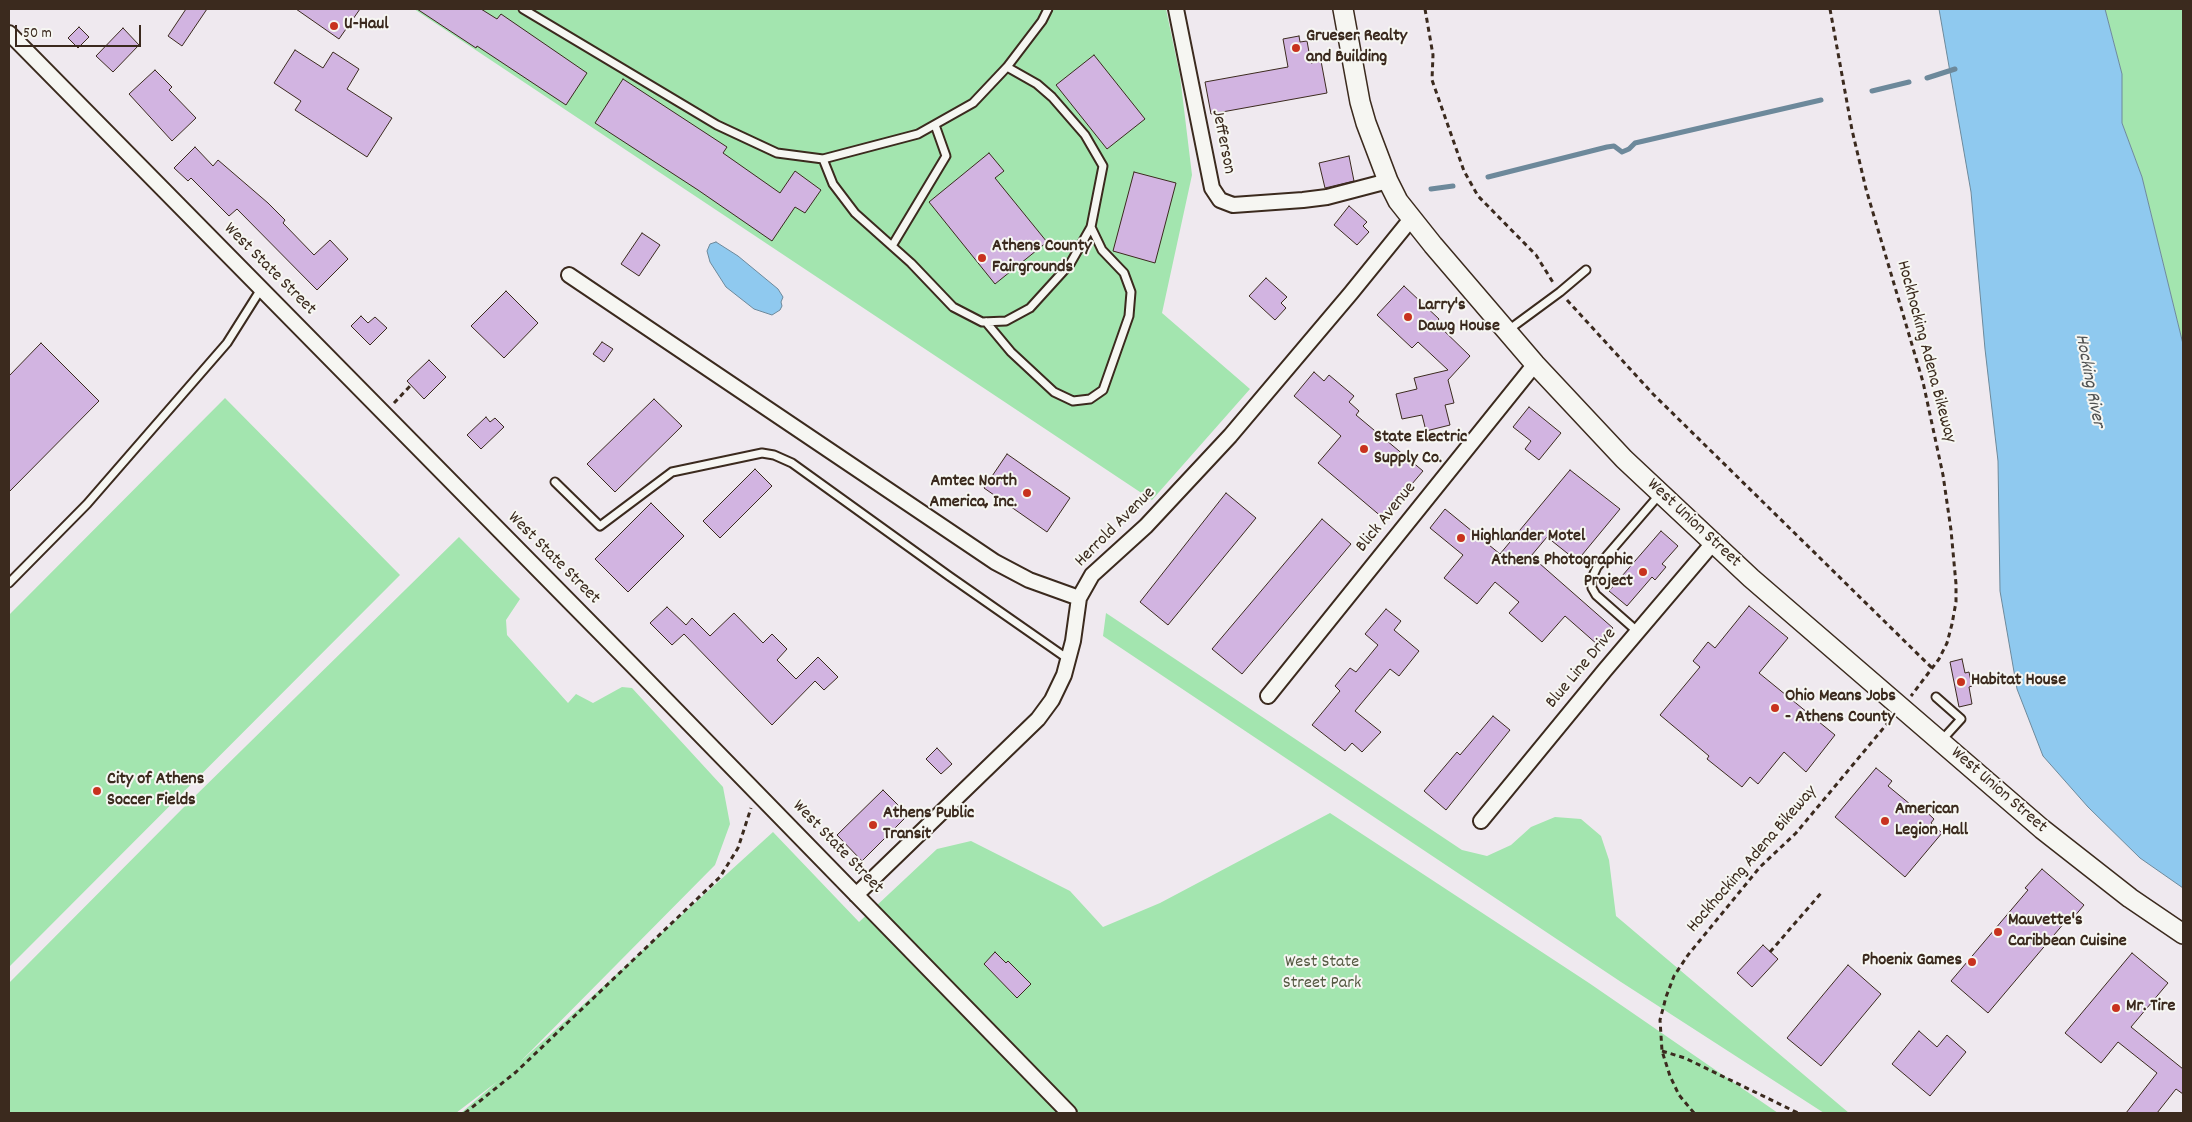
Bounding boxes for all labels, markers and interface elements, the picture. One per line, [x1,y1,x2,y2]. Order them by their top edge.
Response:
scale bar [18,15,144,47]
place label: U-Haul [344,15,389,37]
marker: U-Haul [328,20,340,32]
text: 50 m [23,23,52,45]
place label: Grueser Realty and Building [1306,27,1407,70]
marker: Grueser Realty and Building [1290,42,1302,54]
street label: Jefferson [1205,108,1239,176]
street label: West State Street [218,219,320,321]
place label: Athens County Fairgrounds [992,237,1092,280]
marker: Athens County Fairgrounds [976,252,988,264]
street label: Hockhocking Adena Bikeway [1890,258,1960,446]
place label: Larry's Dawg House [1418,296,1500,338]
marker: Larry's Dawg House [1402,311,1414,323]
water label: Hocking River [2068,332,2108,430]
place label: State Electric Supply Co. [1374,428,1467,470]
marker: State Electric Supply Co. [1358,443,1370,455]
place label: Amtec North America, Inc. [930,472,1017,514]
street label: West Union Street [1641,475,1745,573]
street label: Blick Avenue [1352,479,1422,557]
street label: Herrold Avenue [1071,483,1161,573]
marker: Amtec North America, Inc. [1021,487,1033,499]
street label: West State Street [502,508,604,610]
place label: Highlander Motel [1471,527,1585,549]
marker: Highlander Motel [1455,532,1467,544]
place label: Athens Photographic Project [1491,551,1633,594]
marker: Athens Photographic Project [1637,566,1649,578]
street label: Blue Line Drive [1542,624,1622,714]
place label: Habitat House [1971,671,2066,693]
marker: Habitat House [1955,676,1967,688]
place label: Ohio Means Jobs - Athens County [1785,687,1896,730]
marker: Ohio Means Jobs - Athens County [1769,702,1781,714]
street label: West Union Street [1945,743,2051,839]
place label: City of Athens Soccer Fields [107,770,204,812]
street label: Hockhocking Adena Bikeway [1683,782,1823,938]
marker: City of Athens Soccer Fields [91,785,103,797]
street label: West State Street [787,797,887,899]
place label: American Legion Hall [1895,800,1968,842]
place label: Athens Public Transit [883,804,974,846]
marker: American Legion Hall [1879,815,1891,827]
marker: Athens Public Transit [867,819,879,831]
place label: Mauvette's Caribbean Cuisine [2008,911,2127,954]
marker: Mauvette's Caribbean Cuisine [1992,926,2004,938]
place label: Phoenix Games [1862,951,1962,973]
park label: West State Street Park [1283,953,1361,996]
marker: Phoenix Games [1966,956,1978,968]
place label: Mr. Tire [2126,997,2175,1019]
marker: Mr. Tire [2110,1002,2122,1014]

